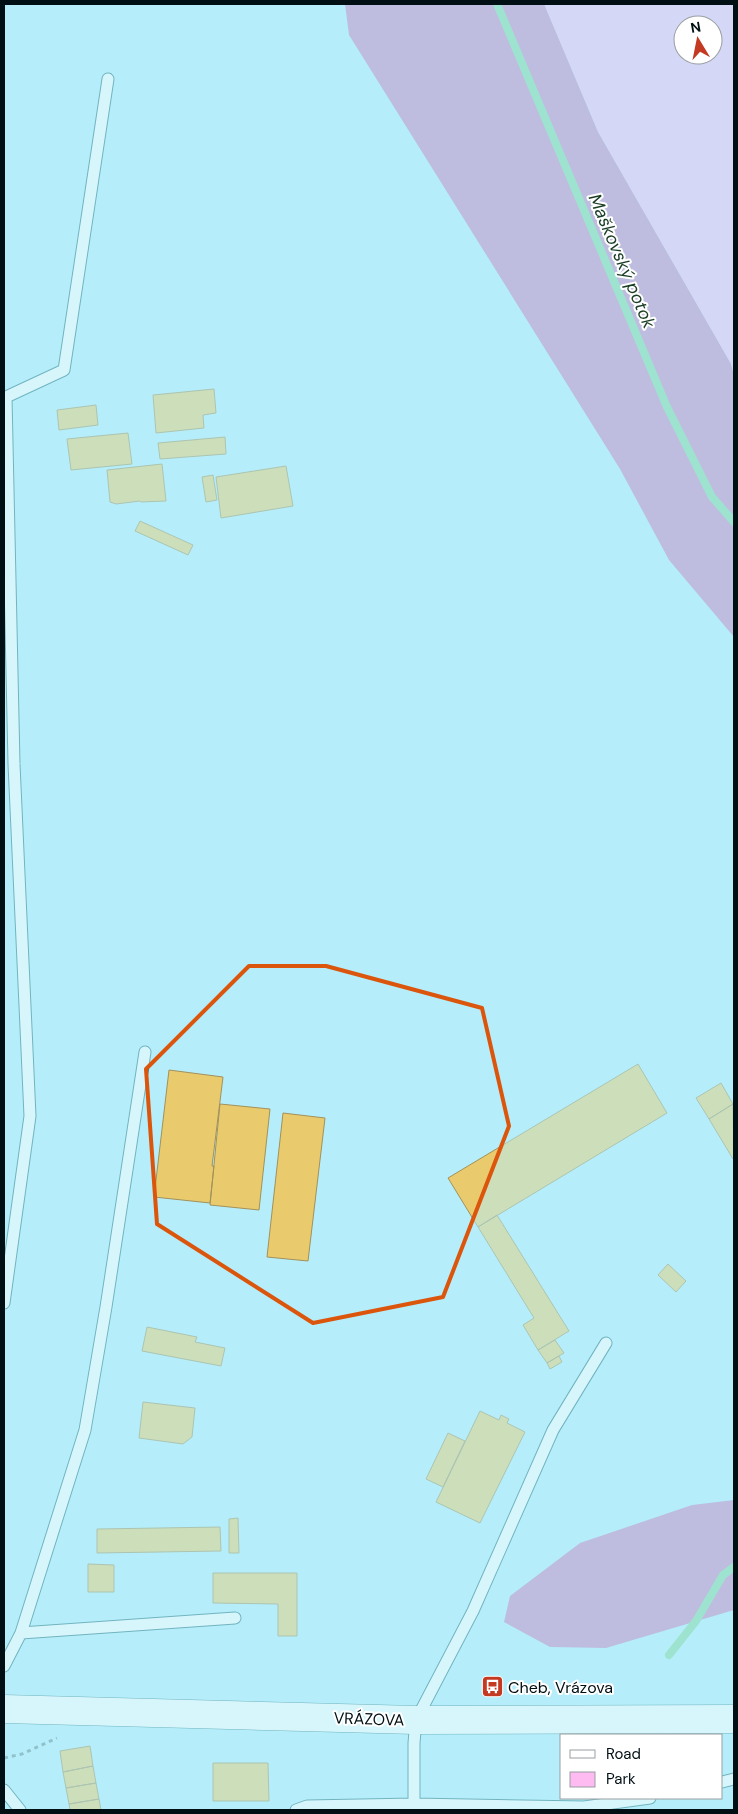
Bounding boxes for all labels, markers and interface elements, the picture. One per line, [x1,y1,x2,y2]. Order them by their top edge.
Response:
north arrow [673,15,723,65]
text: N [689,17,702,37]
water label: Maškovský potok [583,190,662,333]
bus stop icon: Cheb, Vrázova [480,1675,504,1699]
place label: Cheb, Vrázova [508,1677,613,1698]
street label: VRÁZOVA [333,1707,405,1731]
legend [560,1734,723,1799]
text: Road [606,1744,641,1764]
text: Park [606,1769,636,1789]

